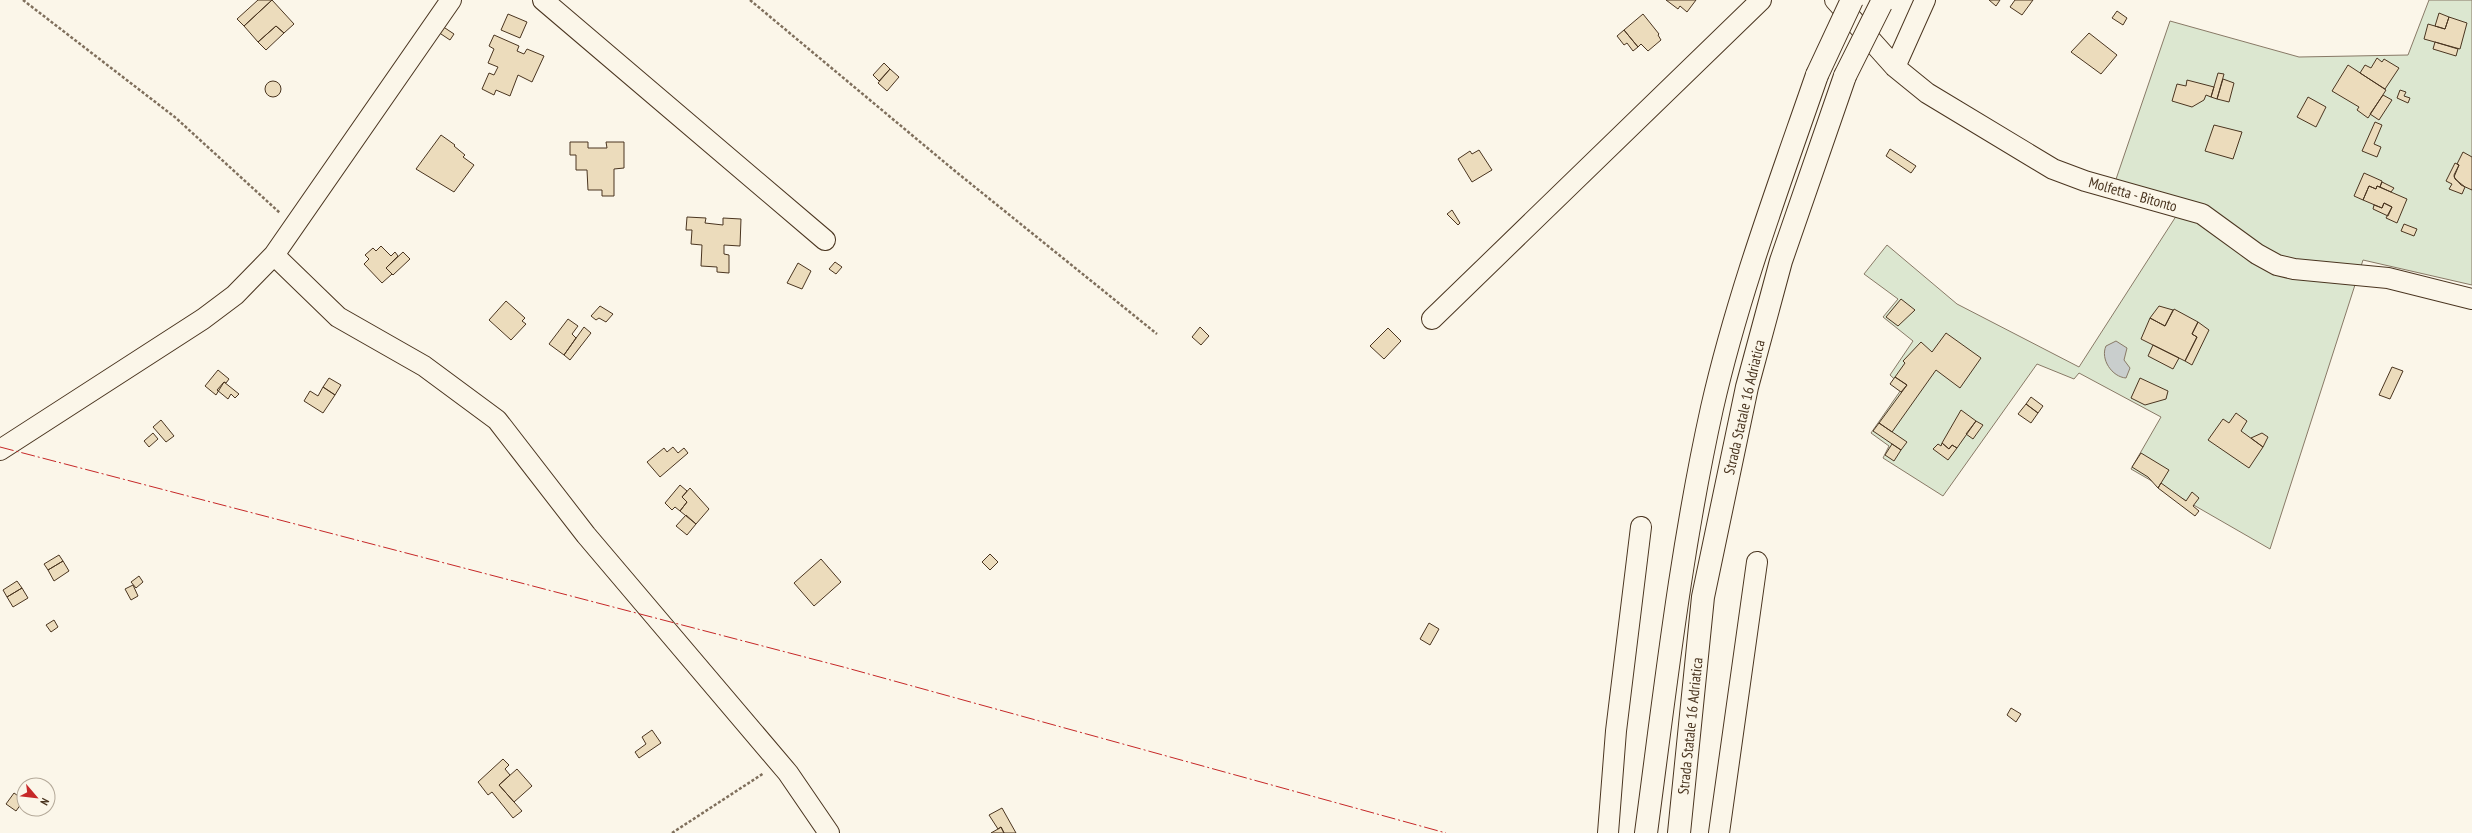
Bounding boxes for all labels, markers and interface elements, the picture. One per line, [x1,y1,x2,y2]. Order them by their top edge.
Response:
street label: Molfetta - Bitonto [2087,172,2179,216]
street label: Strada Statale 16 Adriatica [1719,338,1769,476]
street label: Strada Statale 16 Adriatica [1673,656,1707,796]
north arrow [16,777,56,817]
text: N [37,796,52,808]

